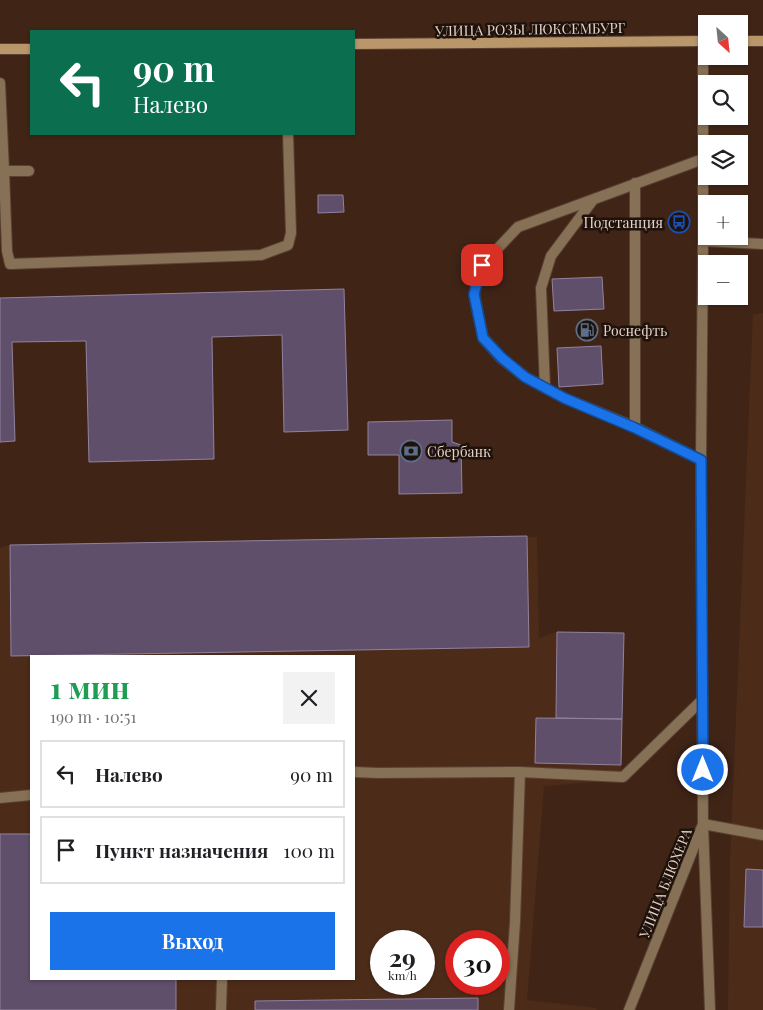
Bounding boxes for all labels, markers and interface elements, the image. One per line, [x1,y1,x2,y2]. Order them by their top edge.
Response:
north arrow [698,15,748,65]
map controls [698,15,748,305]
street label: УЛИЦА РОЗЫ ЛЮКСЕМБУРГ [434,18,626,40]
text: 90 m [133,44,215,91]
icon: left [50,50,115,115]
button: search [698,75,748,125]
text: Налево [133,89,208,119]
button: layers [698,135,748,185]
button: + [698,195,748,245]
bus stop icon: Подстанция [667,210,691,234]
place label: Подстанция [584,213,663,232]
pin [461,244,503,286]
icon: arrive [468,251,496,279]
button: − [698,255,748,305]
fuel station icon: Роснефть [575,318,599,342]
place label: Роснефть [603,321,667,340]
bank icon: Сбербанк [399,439,423,463]
place label: Сбербанк [427,442,491,461]
text: 1 мин [50,667,130,707]
button: close [283,672,335,724]
text: 190 m · 10:51 [50,706,136,727]
position arrow [676,743,728,795]
icon: left [52,760,80,788]
text: Налево [95,761,163,787]
text: 90 m [290,761,333,787]
street label: УЛИЦА БЛЮХЕРА [634,825,696,942]
icon: arrive [52,836,80,864]
text: Пункт назначения [95,837,268,863]
text: 100 m [283,837,335,863]
button: Выход [50,912,335,970]
speed limit sign: 30 [445,930,510,995]
text: 29 [389,940,416,973]
text: km/h [388,967,417,983]

